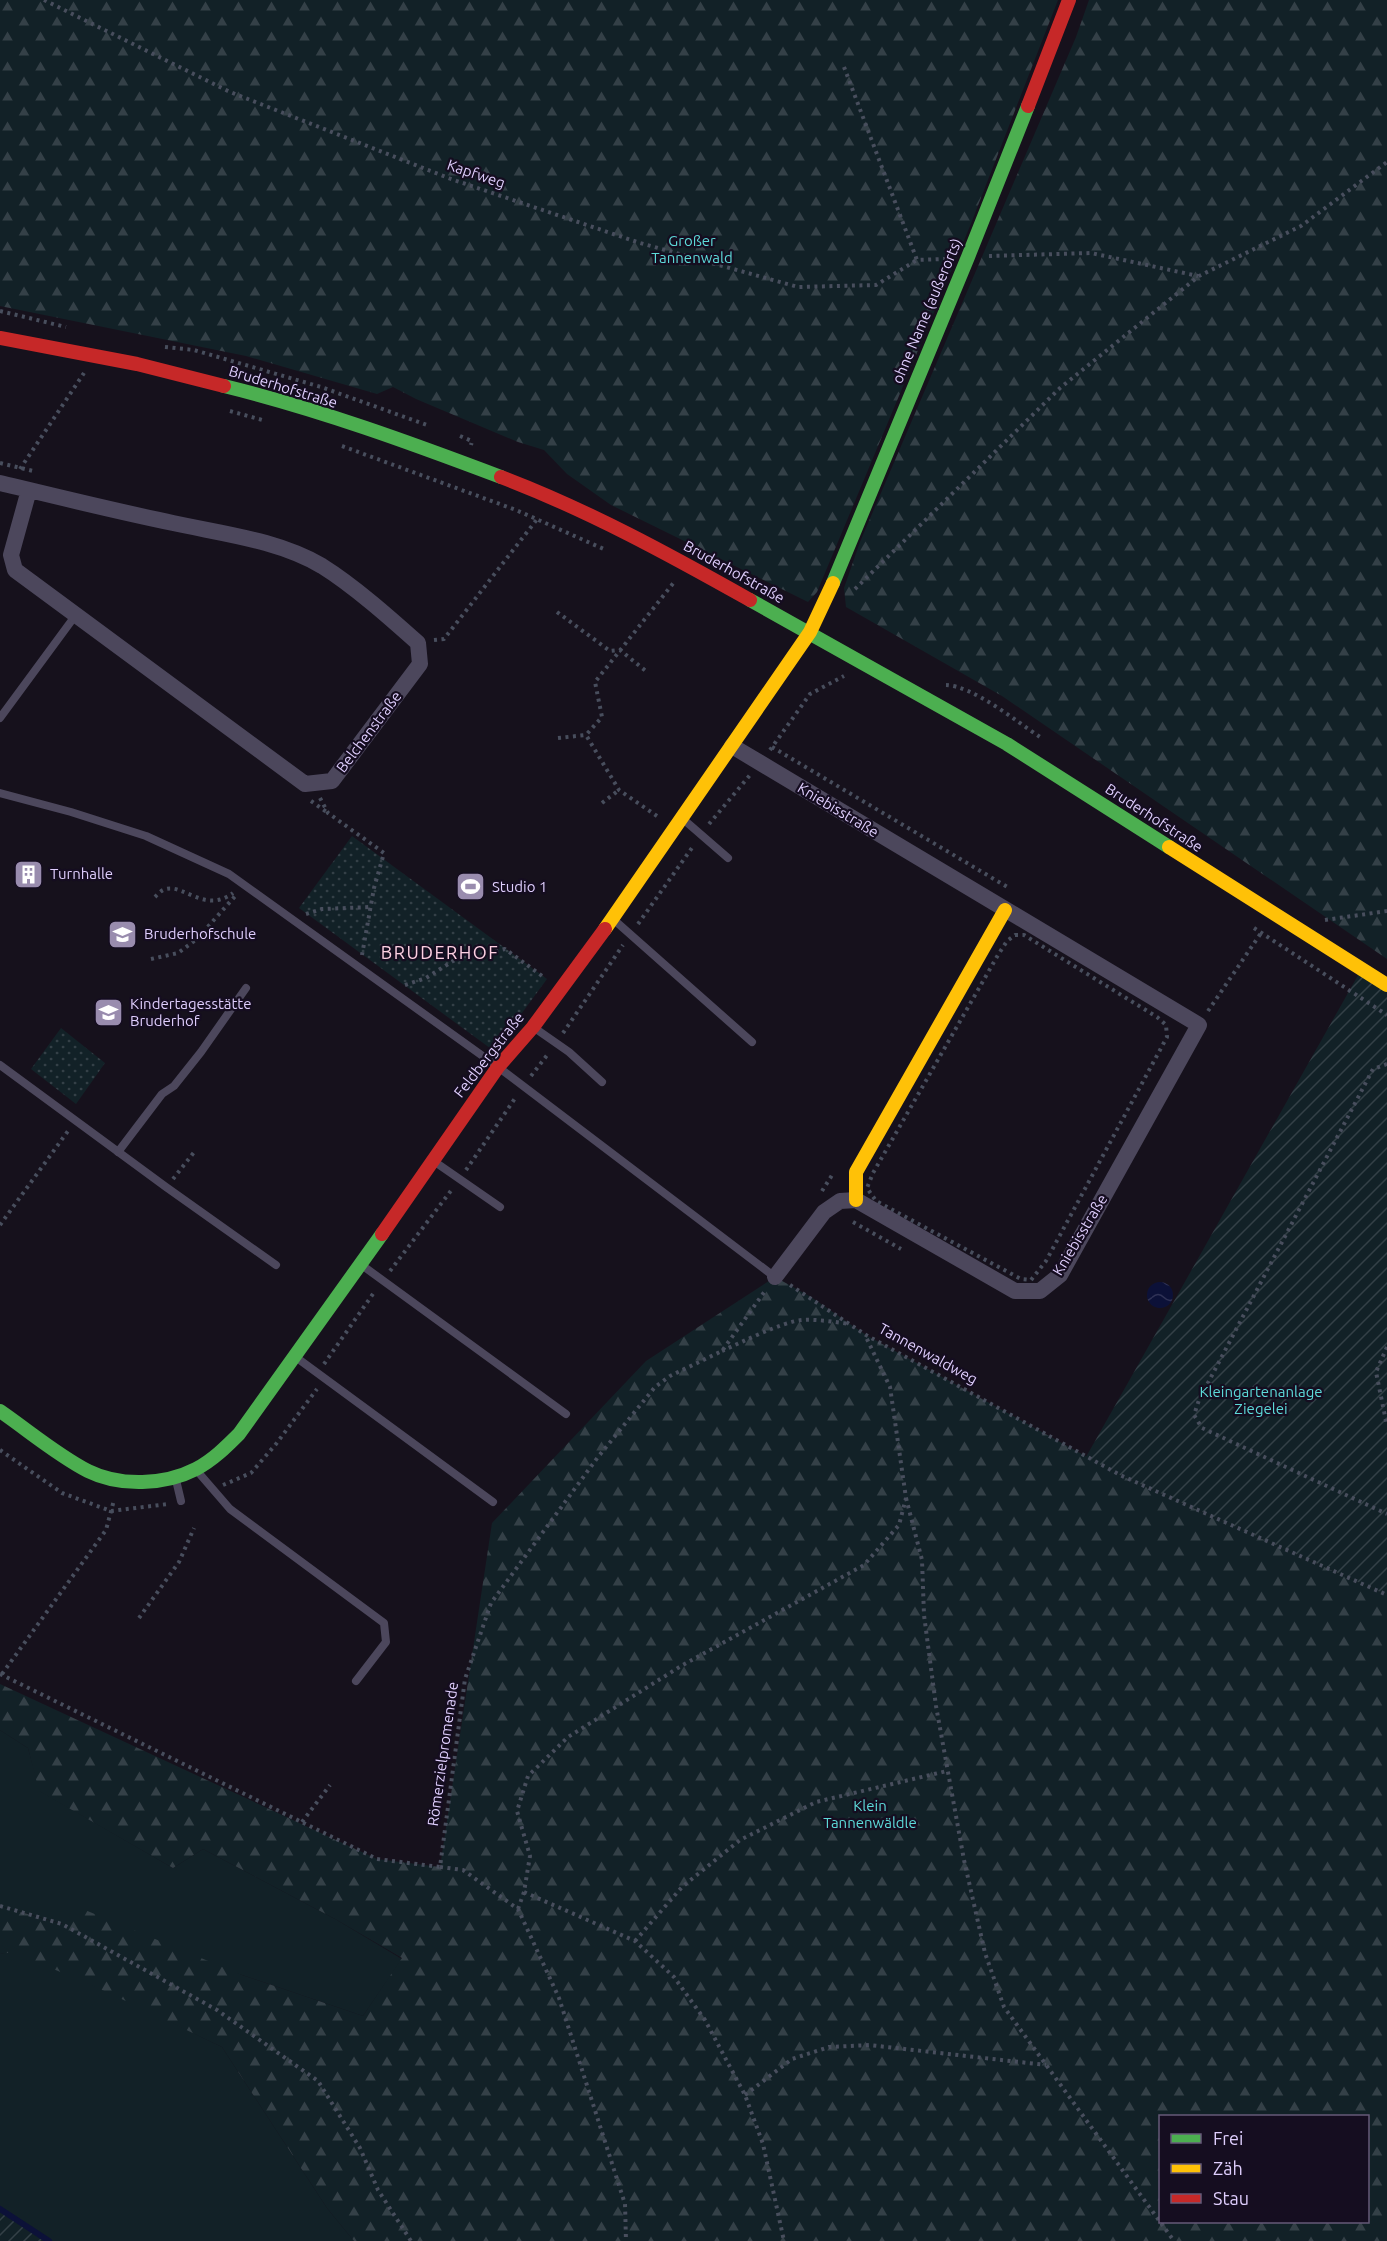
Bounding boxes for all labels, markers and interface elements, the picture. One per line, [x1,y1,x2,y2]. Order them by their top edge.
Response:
street label: Kapfweg [445,156,507,191]
park label: Großer Tannenwald [651,232,733,266]
street label: ohne Name (außerorts) [888,236,965,386]
street label: Bruderhofstraße [227,362,340,411]
street label: Bruderhofstraße [681,537,788,606]
street label: Belchenstraße [333,688,405,776]
street label: Kniebisstraße [795,779,882,840]
street label: Bruderhofstraße [1102,780,1206,855]
building icon: Turnhalle [13,858,45,890]
place label: Turnhalle [50,865,113,882]
sports icon: Studio 1 [455,871,487,903]
place label: Studio 1 [492,878,547,895]
school or university icon: Bruderhofschule [107,918,139,950]
place label: Bruderhofschule [144,925,256,942]
district label: BRUDERHOF [381,942,499,962]
place label: Kindertagesstätte Bruderhof [130,995,252,1029]
school or university icon: Kindertagesstätte Bruderhof [93,997,125,1029]
street label: Feldbergstraße [450,1009,527,1101]
street label: Kniebisstraße [1049,1191,1110,1278]
street label: Tannenwaldweg [876,1319,980,1388]
park label: Kleingartenanlage Ziegelei [1199,1383,1323,1417]
street label: Römerzielpromenade [424,1681,461,1827]
park label: Klein Tannenwäldle [823,1797,917,1831]
legend [1159,2115,1369,2223]
text: Frei [1213,2128,1243,2148]
text: Zäh [1213,2158,1243,2178]
text: Stau [1213,2188,1249,2208]

